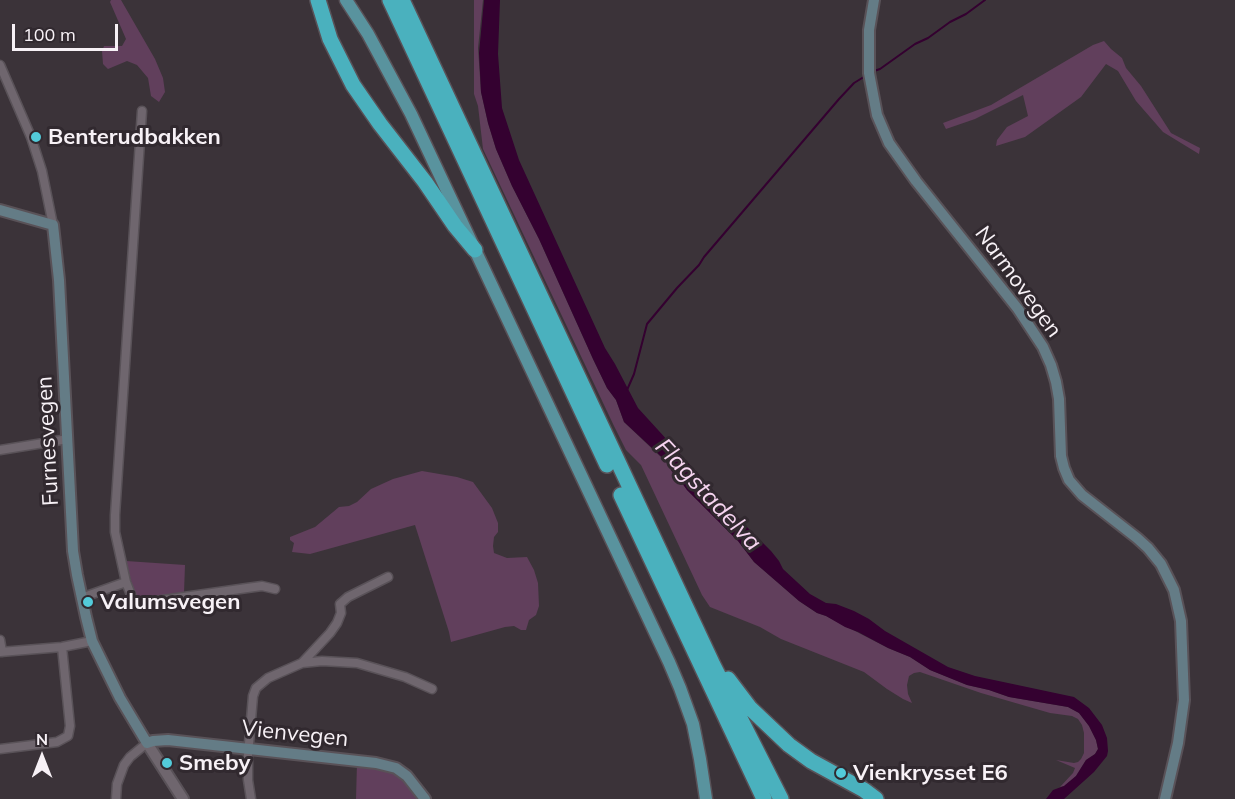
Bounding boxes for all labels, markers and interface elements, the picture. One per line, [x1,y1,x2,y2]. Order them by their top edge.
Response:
scale bar [15,12,122,50]
text: 100 m [23,23,76,46]
place label: Benterudbakken [48,124,221,150]
marker: Benterudbakken [29,130,43,144]
street label: Narmovegen [969,221,1067,343]
street label: Furnesvegen [31,375,65,507]
water label: Flagstadelva [649,433,767,557]
place label: Valumsvegen [100,589,240,615]
marker: Valumsvegen [81,595,95,609]
street label: Vienvegen [240,715,350,753]
north arrow [12,727,72,787]
text: N [36,729,48,749]
place label: Smeby [179,750,250,776]
marker: Smeby [160,756,174,770]
place label: Vienkrysset E6 [853,760,1008,786]
marker: Vienkrysset E6 [834,766,848,780]

